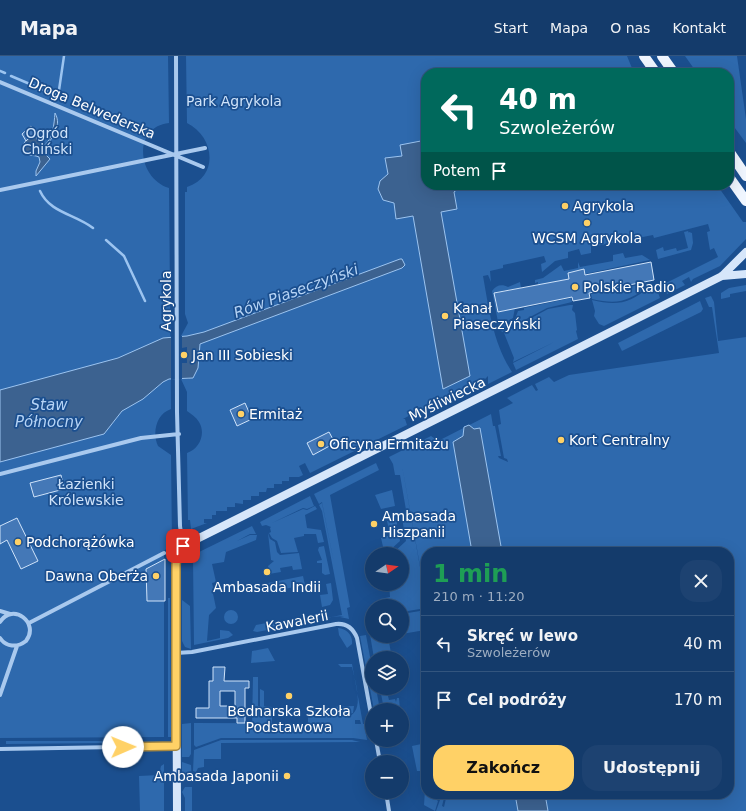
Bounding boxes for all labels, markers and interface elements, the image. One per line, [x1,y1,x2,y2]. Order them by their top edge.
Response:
text: Mapa [20,17,78,39]
text: Start [494,20,528,36]
text: Mapa [550,20,588,36]
text: O nas [610,20,650,36]
text: Kontakt [672,20,726,36]
street label: Droga Belwederska [26,74,158,142]
text: 40 m [499,83,577,116]
icon: left [433,84,485,136]
park label: Park Agrykola [186,93,282,109]
text: Szwoleżerów [499,117,615,138]
park label: Ogród Chiński [22,125,72,157]
icon: arrive [488,160,510,182]
text: Potem [433,162,480,180]
place label: Agrykola [573,198,634,214]
marker: Agrykola [560,201,570,211]
marker: WCSM Agrykola [582,218,592,228]
place label: WCSM Agrykola [532,230,642,246]
water label: Rów Piaseczyński [231,260,362,322]
street label: Agrykola [158,270,174,332]
place label: Polskie Radio [583,279,675,295]
marker: Polskie Radio [570,282,580,292]
place label: Kanał Piaseczyński [453,300,541,332]
marker: Kanał Piaseczyński [440,311,450,321]
place label: Jan III Sobieski [191,347,293,363]
marker: Jan III Sobieski [179,350,189,360]
street label: Myśliwiecka [406,374,488,424]
water label: Staw Północny [15,396,84,431]
place label: Ermitaż [249,406,302,422]
marker: Ermitaż [236,409,246,419]
place label: Kort Centralny [569,432,670,448]
marker: Kort Centralny [556,435,566,445]
place label: Oficyna Ermitażu [329,436,449,452]
marker: Oficyna Ermitażu [316,439,326,449]
park label: Łazienki Królewskie [48,476,124,508]
place label: Ambasada Hiszpanii [382,508,456,540]
marker: Ambasada Hiszpanii [369,519,379,529]
pin [166,529,200,563]
place label: Podchorążówka [26,534,135,550]
icon: arrive [172,535,194,557]
marker: Podchorążówka [13,537,23,547]
north arrow [365,547,409,591]
map controls [365,547,409,799]
text: 1 min [433,560,508,588]
button: close [680,560,722,602]
marker: Ambasada Indii [262,567,272,577]
place label: Dawna Oberża [45,568,148,584]
marker: Dawna Oberża [151,571,161,581]
place label: Ambasada Indii [213,579,321,595]
text: 210 m · 11:20 [433,589,524,604]
button: search [365,599,409,643]
street label: Kawalerii [264,607,330,635]
text: Skręć w lewo [467,627,578,645]
icon: left [433,633,455,655]
text: 40 m [684,635,722,653]
text: Szwoleżerów [467,645,551,660]
button: layers [365,651,409,695]
icon: arrive [433,689,455,711]
marker: Bednarska Szkoła Podstawowa [284,691,294,701]
text: Cel podróży [467,691,567,709]
text: 170 m [674,691,722,709]
place label: Bednarska Szkoła Podstawowa [227,703,351,735]
button: + [365,703,409,747]
position arrow [102,726,144,768]
button: Zakończ [433,745,574,791]
button: Udostępnij [582,745,722,791]
button: − [365,755,409,799]
place label: Ambasada Japonii [154,768,279,784]
marker: Ambasada Japonii [282,771,292,781]

